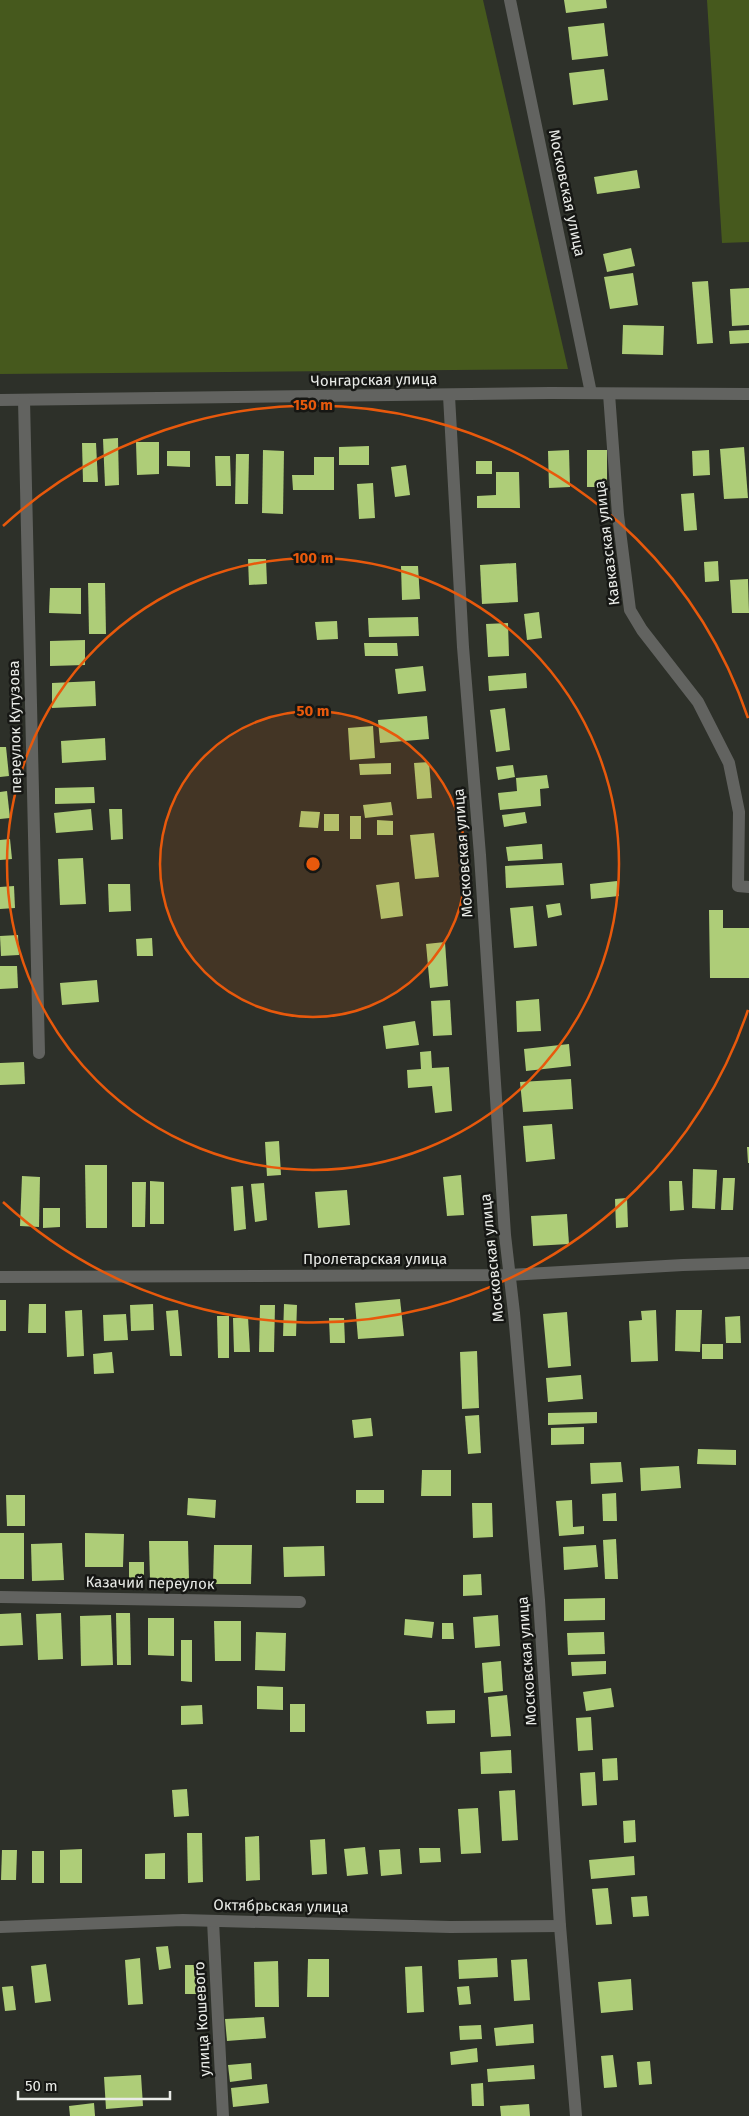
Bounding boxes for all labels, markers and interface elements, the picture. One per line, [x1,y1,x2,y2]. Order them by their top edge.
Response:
street label: Московская улица [545,128,589,258]
street label: Чонгарская улица [311,370,437,390]
text: 150 m [293,396,333,414]
street label: Кавказская улица [590,480,624,606]
text: 100 m [293,549,333,567]
street label: переулок Кутузова [5,660,25,794]
text: 50 m [296,702,330,720]
street label: Московская улица [450,788,476,918]
centre of rings [304,855,322,873]
street label: Московская улица [476,1193,508,1323]
street label: Пролетарская улица [303,1250,447,1268]
street label: Казачий переулок [85,1573,215,1593]
street label: Московская улица [514,1596,540,1726]
street label: Октябрьская улица [213,1896,349,1916]
street label: улица Кошевого [190,1961,214,2077]
scale bar [18,2068,170,2100]
text: 50 m [25,2077,58,2095]

